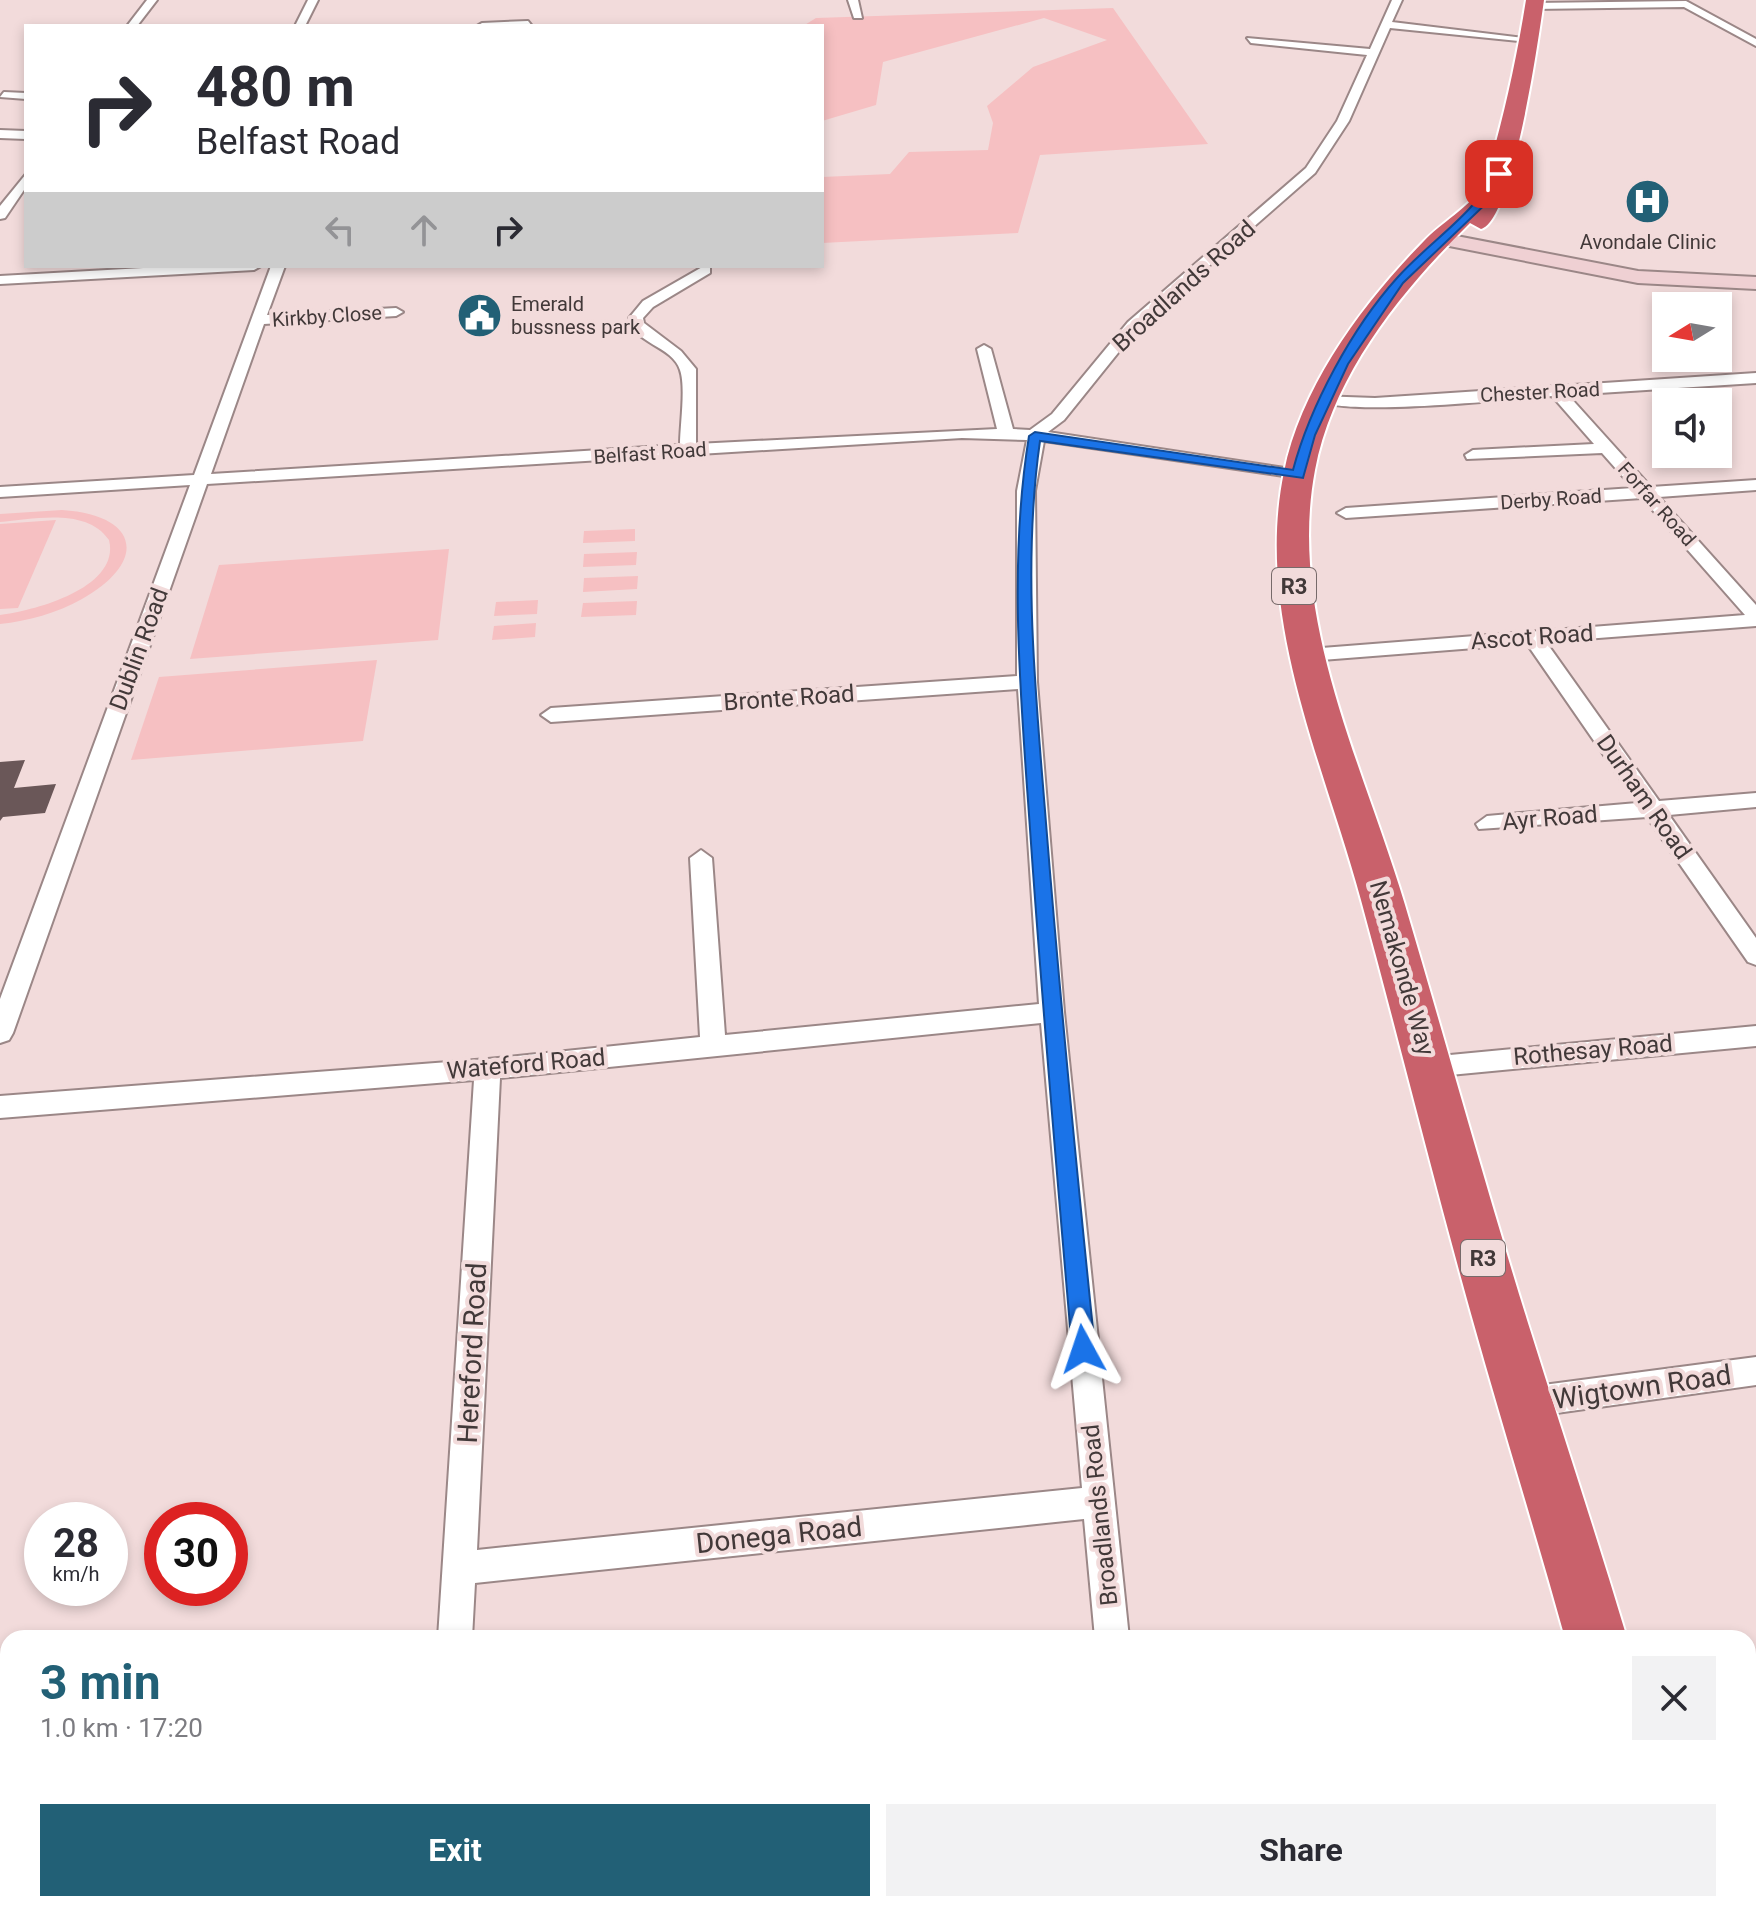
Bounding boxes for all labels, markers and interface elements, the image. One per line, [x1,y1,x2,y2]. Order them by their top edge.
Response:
text: 480 m [196,54,355,120]
icon: right [64,56,168,160]
text: Belfast Road [196,121,400,163]
pin [1465,140,1533,208]
icon: arrive [1477,152,1521,196]
hospital icon: Avondale Clinic [1624,178,1672,226]
icon: left [318,208,362,252]
icon: ahead [402,208,446,252]
icon: right [486,208,530,252]
street label: Broadlands Road [1107,215,1261,357]
place label: Avondale Clinic [1580,230,1716,254]
public building icon: Emerald bussness park [456,291,504,339]
place label: Emerald bussness park [511,292,641,339]
north arrow [1652,292,1732,372]
map controls [1652,292,1732,468]
street label: Kirkby Close [271,300,383,332]
street label: Chester Road [1480,377,1600,407]
button: sound [1652,388,1732,468]
street label: Belfast Road [593,437,707,469]
street label: Forfar Road [1613,457,1701,551]
street label: Derby Road [1499,483,1603,515]
road number: R3 [1272,568,1316,604]
street label: Dublin Road [104,584,174,714]
street label: Ascot Road [1470,619,1594,655]
street label: Bronte Road [722,679,856,717]
street label: Durham Road [1591,729,1697,865]
street label: Ayr Road [1501,800,1599,836]
street label: Nemakonde Way [1364,877,1440,1059]
street label: Rothesay Road [1512,1029,1674,1071]
street label: Wateford Road [446,1043,606,1085]
road number: R3 [1461,1240,1505,1276]
street label: Hereford Road [451,1262,493,1444]
position arrow [1041,1307,1125,1391]
street label: Wigtown Road [1551,1358,1733,1416]
street label: Broadlands Road [1077,1423,1123,1607]
speed limit sign: 30 [144,1502,248,1606]
street label: Donega Road [694,1510,864,1560]
text: 28 [53,1520,99,1567]
text: km/h [53,1562,99,1586]
text: 3 min [40,1654,161,1711]
button: close [1632,1656,1716,1740]
text: 1.0 km · 17:20 [40,1713,203,1743]
button: Exit [40,1804,870,1896]
button: Share [886,1804,1716,1896]

